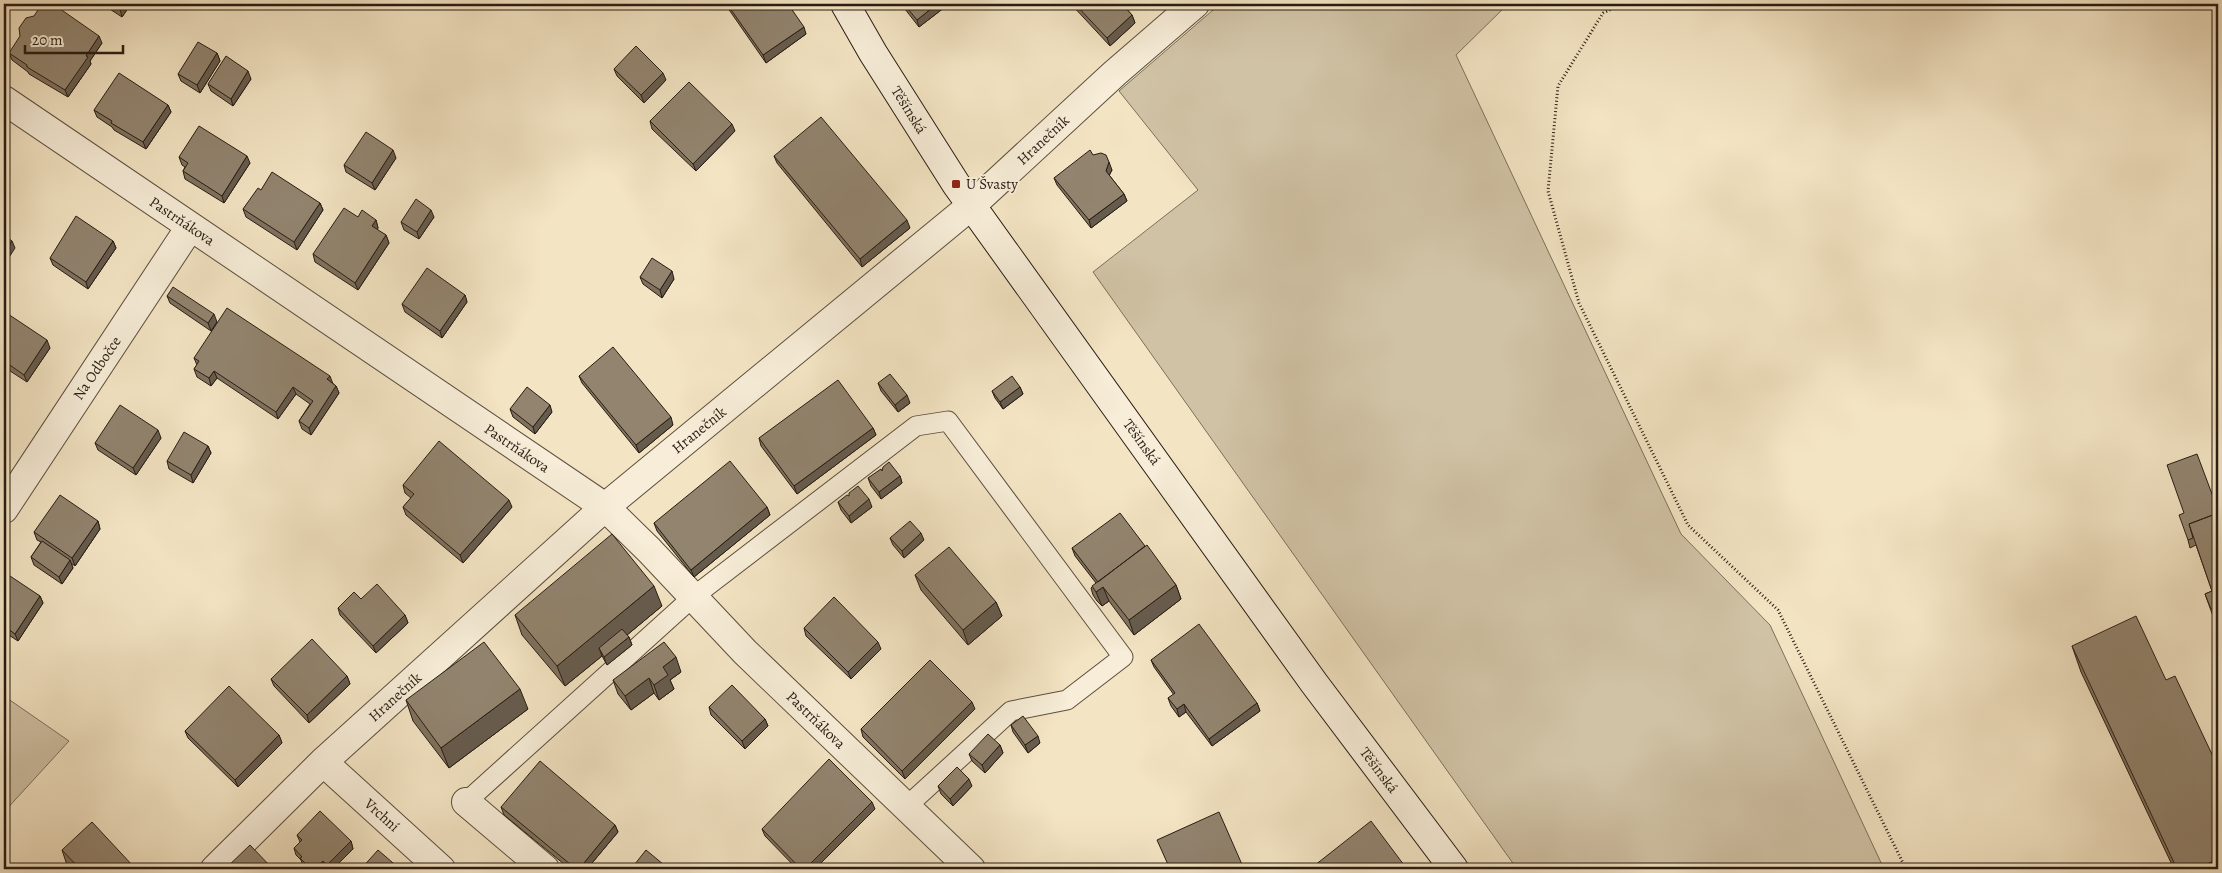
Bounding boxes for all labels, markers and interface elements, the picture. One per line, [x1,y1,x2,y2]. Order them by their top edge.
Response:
scale bar [25,22,122,54]
text: 20 m [32,30,63,50]
street label: Těšínská [887,82,931,138]
street label: Hranečník [1012,110,1074,169]
place label: U Švasty [966,174,1018,194]
marker: U Švasty [950,178,962,190]
street label: Pastrňákova [145,192,219,250]
street label: Na Odbočce [68,332,126,404]
street label: Hranečník [667,401,731,458]
street label: Těšínská [1118,415,1166,469]
street label: Pastrňákova [480,419,554,477]
street label: Hranečník [364,667,426,726]
street label: Pastrňákova [782,687,850,753]
street label: Těšínská [1355,743,1403,797]
street label: Vrchní [359,793,404,836]

